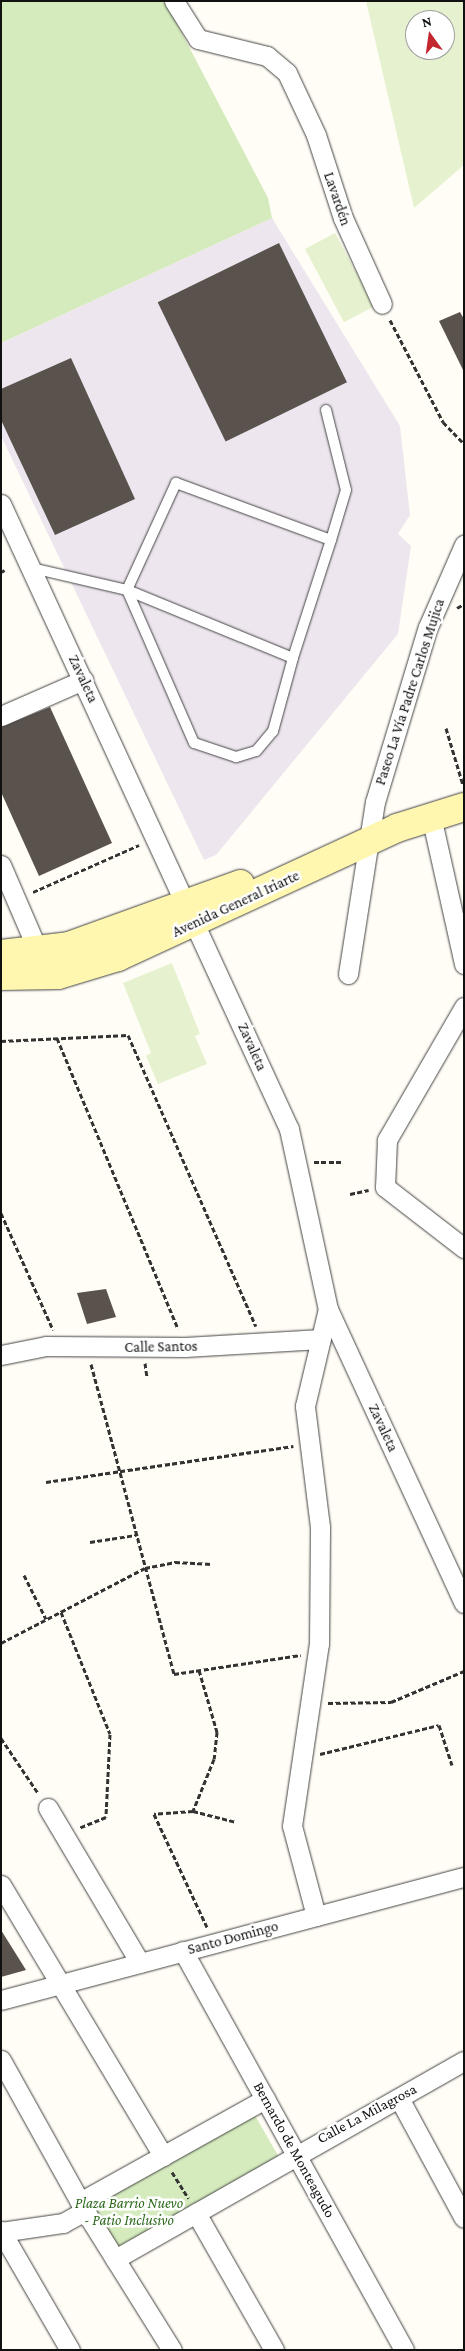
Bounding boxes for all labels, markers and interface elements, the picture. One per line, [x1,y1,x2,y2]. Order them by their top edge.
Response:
north arrow [405,10,455,60]
text: N [420,13,433,30]
street label: Lavardén [319,170,355,228]
street label: Paseo La Vía Padre Carlos Mujica [371,596,449,788]
street label: Zavaleta [64,652,102,706]
street label: Avenida General Iriarte [170,867,302,941]
street label: Zavaleta [233,1020,271,1074]
street label: Calle Santos [124,1337,198,1357]
street label: Zavaleta [364,1401,402,1455]
street label: Santo Domingo [186,1917,280,1959]
street label: Bernardo de Monteagudo [249,2079,339,2221]
street label: Calle La Milagrosa [314,2080,420,2148]
park label: Plaza Barrio Nuevo - Patio Inclusivo [75,2194,183,2229]

